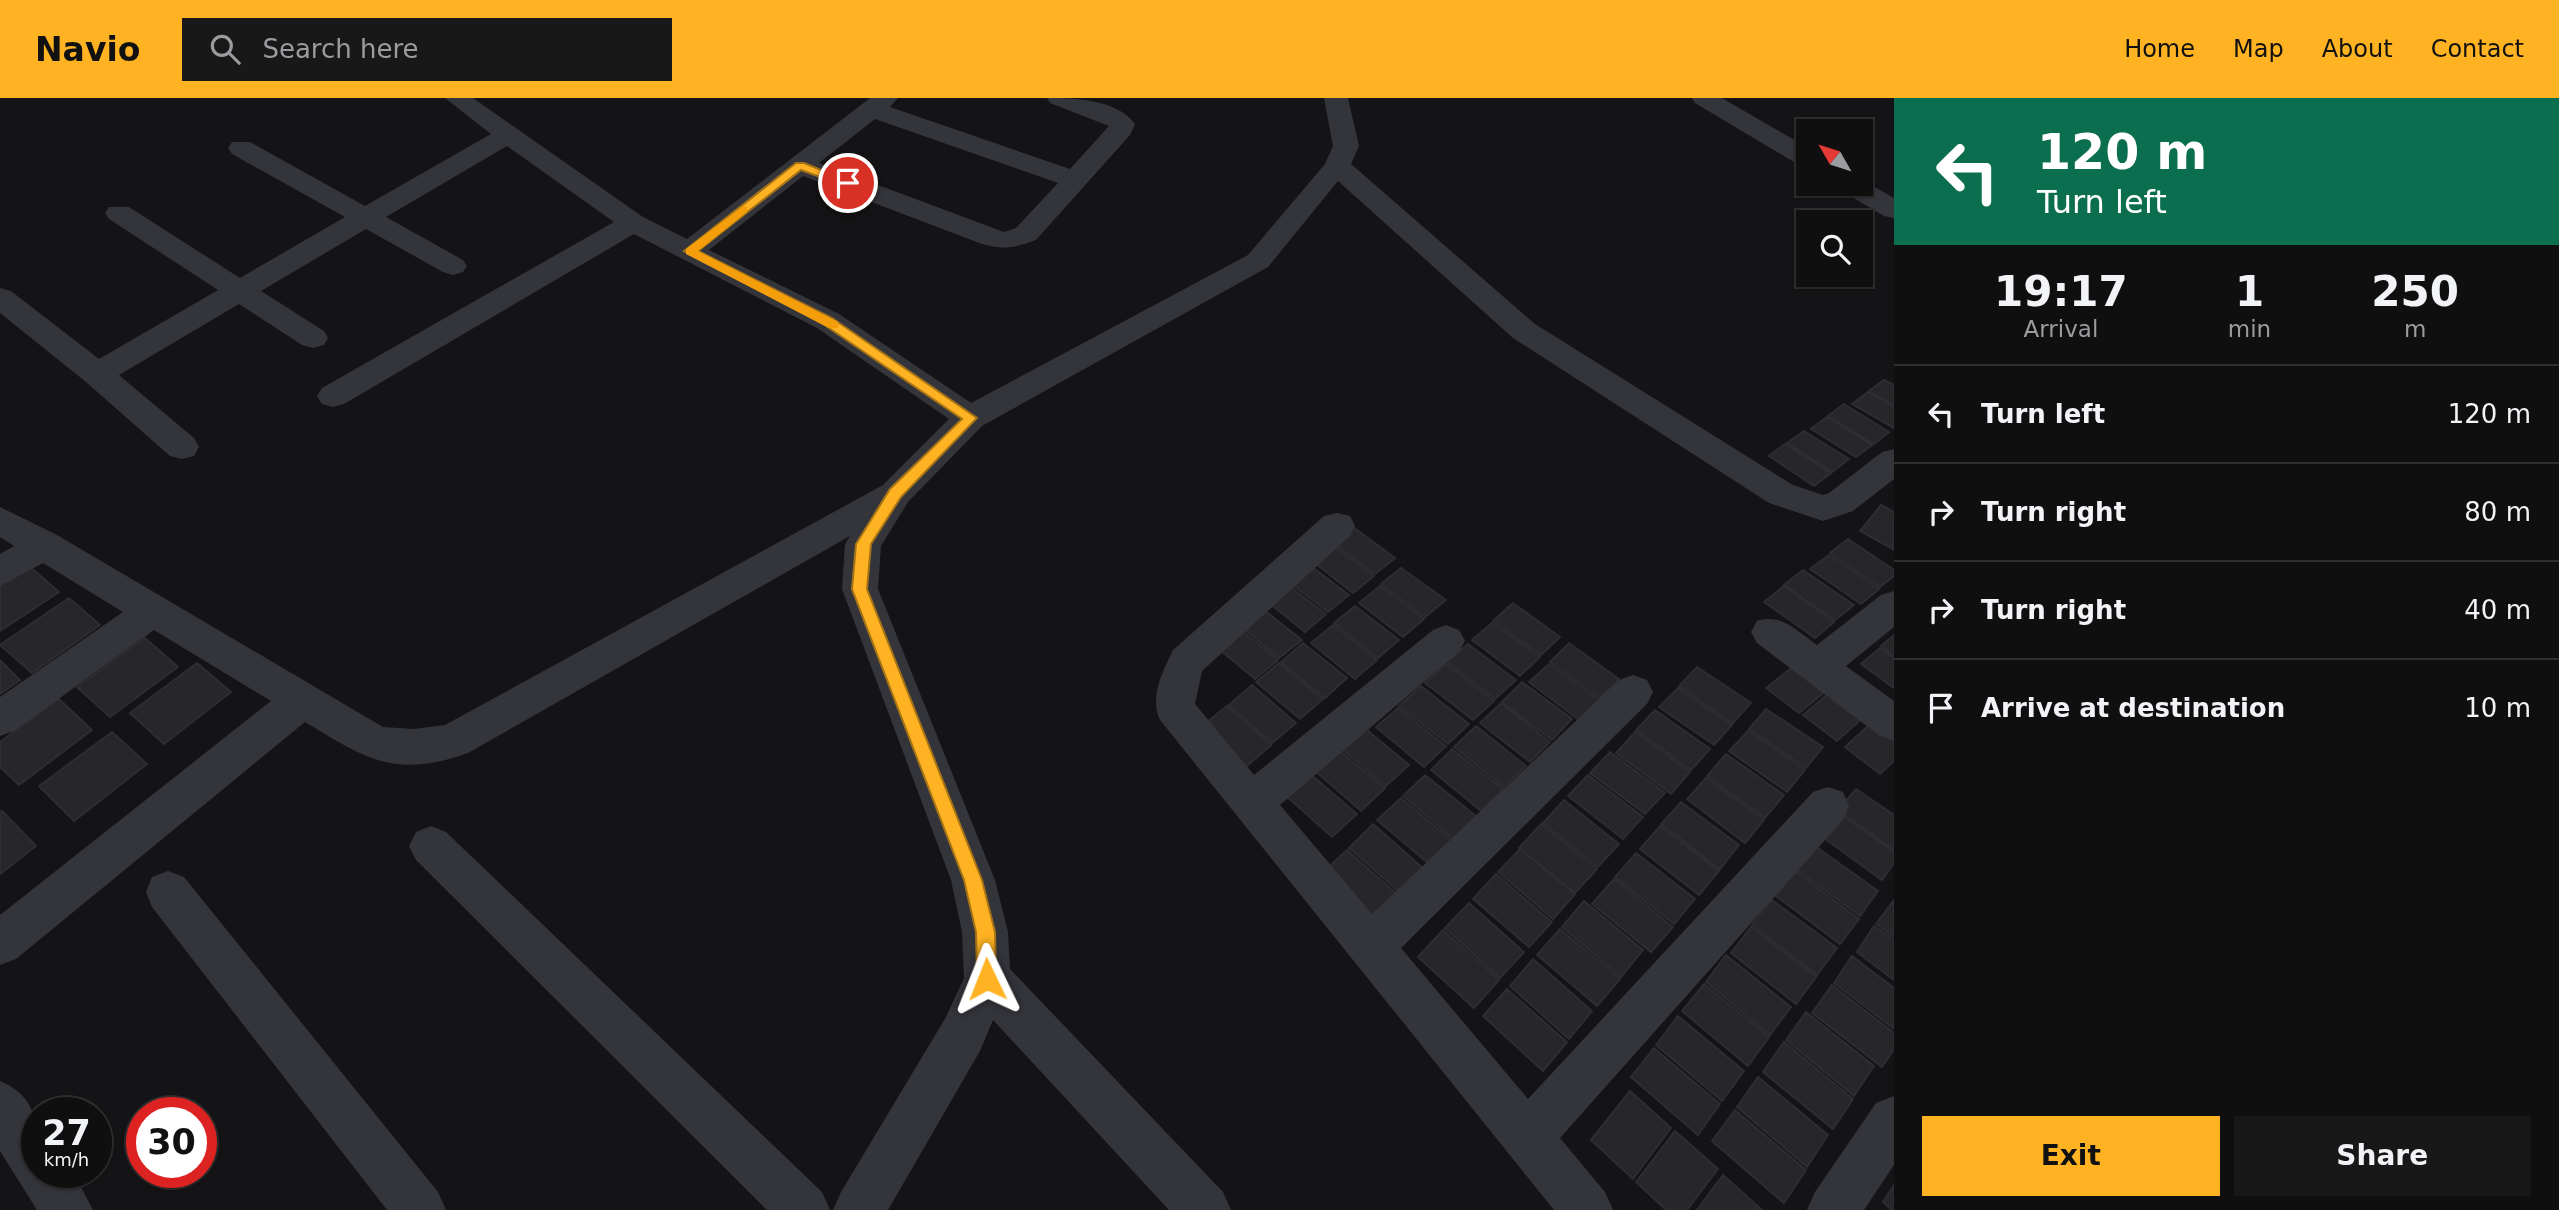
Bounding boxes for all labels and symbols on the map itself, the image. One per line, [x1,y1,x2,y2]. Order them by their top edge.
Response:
north arrow [1796,119,1872,196]
pin [818,153,878,213]
position arrow [950,942,1024,1016]
speed limit sign: 30 [126,1097,217,1188]

